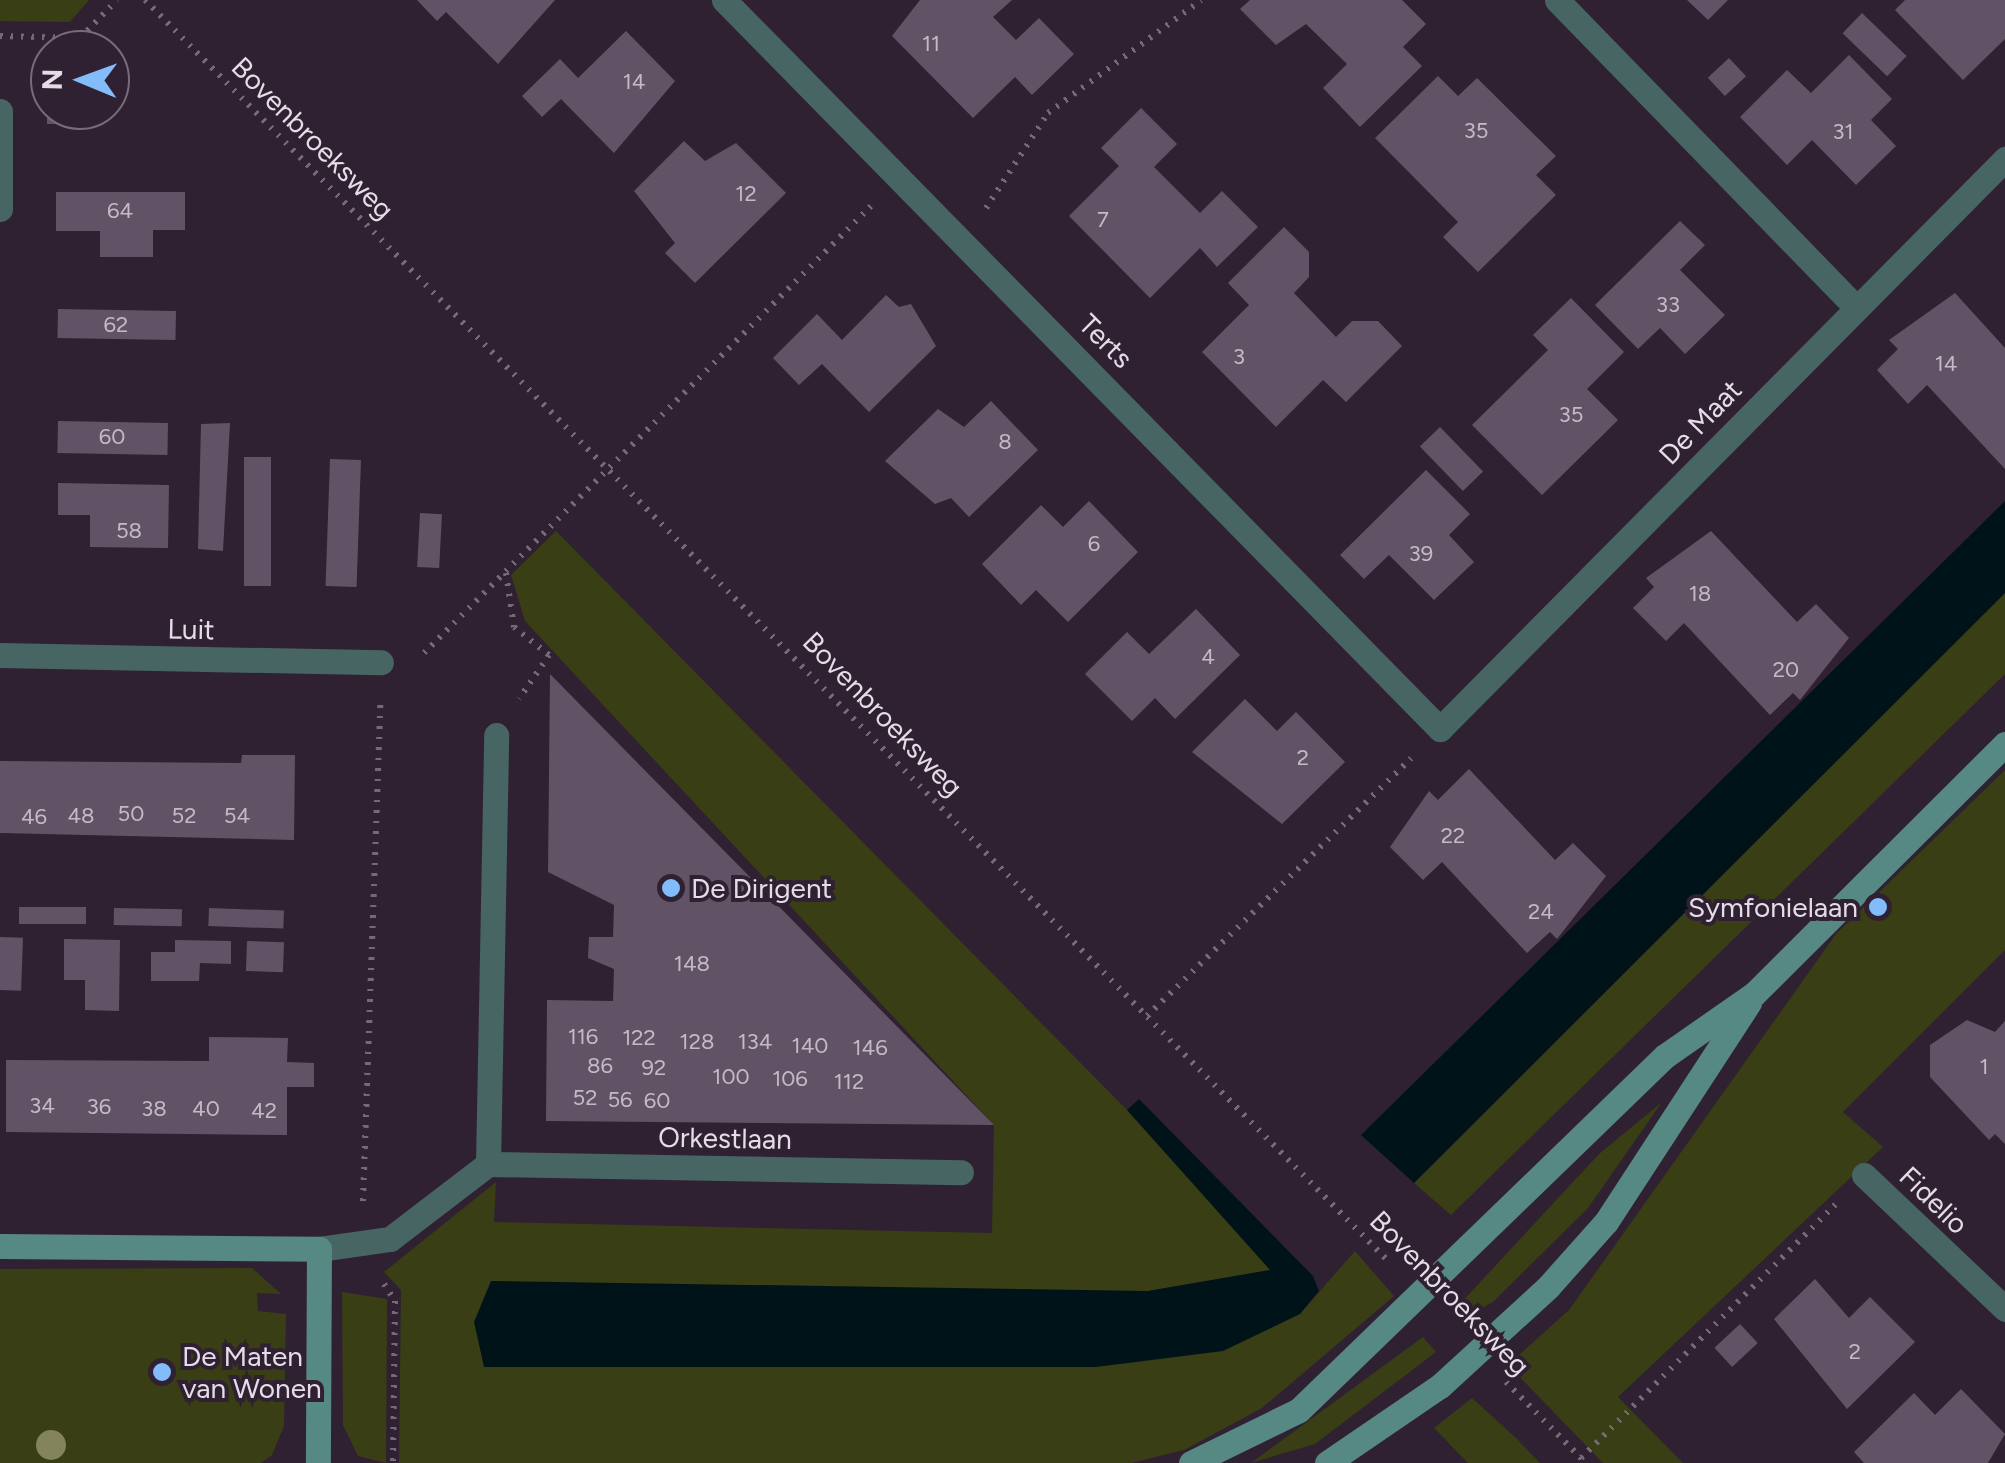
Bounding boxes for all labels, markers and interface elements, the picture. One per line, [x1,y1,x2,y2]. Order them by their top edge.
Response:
north arrow [30,30,130,130]
house number: 11 [922,31,940,57]
street label: Bovenbroeksweg [225,50,401,226]
text: N [35,68,69,91]
house number: 14 [623,69,645,95]
house number: 35 [1464,118,1488,144]
house number: 31 [1832,119,1854,145]
house number: 12 [735,181,757,207]
house number: 64 [107,198,133,224]
house number: 7 [1097,207,1109,233]
house number: 33 [1656,292,1680,318]
street label: Terts [1072,307,1140,375]
house number: 62 [104,312,128,338]
house number: 3 [1233,344,1245,370]
house number: 14 [1935,351,1957,377]
street label: De Maat [1652,373,1748,471]
house number: 35 [1559,402,1583,428]
house number: 60 [99,424,125,450]
house number: 8 [998,429,1012,455]
house number: 58 [116,518,142,544]
house number: 6 [1088,531,1100,557]
house number: 39 [1409,541,1433,567]
house number: 18 [1689,581,1711,607]
street label: Luit [167,612,215,646]
street label: Bovenbroeksweg [796,625,970,803]
house number: 4 [1201,644,1215,670]
house number: 20 [1773,657,1799,683]
house number: 2 [1297,745,1309,771]
house number: 50 [118,801,144,827]
house number: 48 [67,803,95,829]
house number: 52 [172,803,196,829]
house number: 54 [224,803,250,829]
house number: 46 [21,804,47,830]
house number: 22 [1441,823,1465,849]
place label: De Dirigent [691,871,832,905]
marker: De Dirigent [660,877,682,899]
place label: Symfonielaan [1688,890,1858,924]
marker: Symfonielaan [1867,896,1889,918]
house number: 24 [1528,899,1554,925]
house number: 148 [674,951,710,977]
house number: 116 [568,1024,598,1050]
house number: 122 [622,1025,656,1051]
house number: 128 [680,1029,714,1055]
house number: 134 [738,1029,772,1055]
house number: 140 [792,1033,828,1059]
house number: 146 [852,1035,888,1061]
house number: 86 [587,1053,613,1079]
house number: 1 [1979,1054,1989,1080]
house number: 92 [642,1055,666,1081]
house number: 100 [712,1064,750,1090]
house number: 106 [772,1066,808,1092]
house number: 112 [834,1069,864,1095]
house number: 52 [573,1085,597,1111]
house number: 56 [607,1087,633,1113]
house number: 60 [644,1088,670,1114]
house number: 34 [29,1093,55,1119]
house number: 36 [87,1094,111,1120]
house number: 38 [141,1096,167,1122]
house number: 40 [192,1096,220,1122]
house number: 42 [251,1098,277,1124]
street label: Orkestlaan [658,1120,792,1156]
street label: Fidelio [1893,1159,1975,1241]
street label: Bovenbroeksweg [1363,1204,1537,1382]
place label: De Maten van Wonen [182,1339,322,1405]
house number: 2 [1849,1339,1861,1365]
marker: De Maten van Wonen [151,1361,173,1383]

